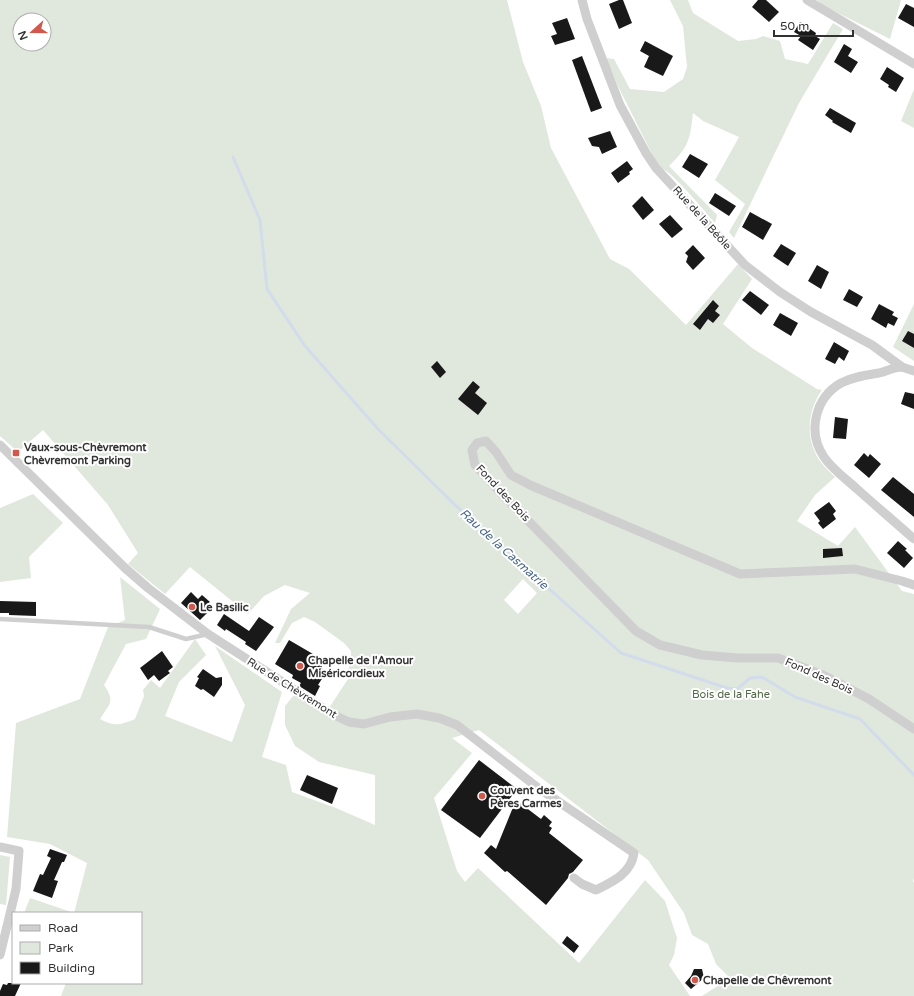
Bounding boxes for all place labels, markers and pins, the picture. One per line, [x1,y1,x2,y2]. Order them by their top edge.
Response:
place label: Vaux-sous-Chèvremont Chèvremont Parking [24,441,147,468]
marker: Vaux-sous-Chèvremont Chèvremont Parking [11,448,21,458]
place label: Le Basilic [200,601,249,614]
marker: Le Basilic [187,602,197,612]
place label: Chapelle de l'Amour Miséricordieux [308,654,414,680]
marker: Chapelle de l'Amour Miséricordieux [295,661,305,671]
place label: Couvent des Pères Carmes [490,784,562,810]
marker: Couvent des Pères Carmes [477,791,487,801]
place label: Chapelle de Chêvremont [703,974,832,988]
marker: Chapelle de Chêvremont [690,975,700,985]

